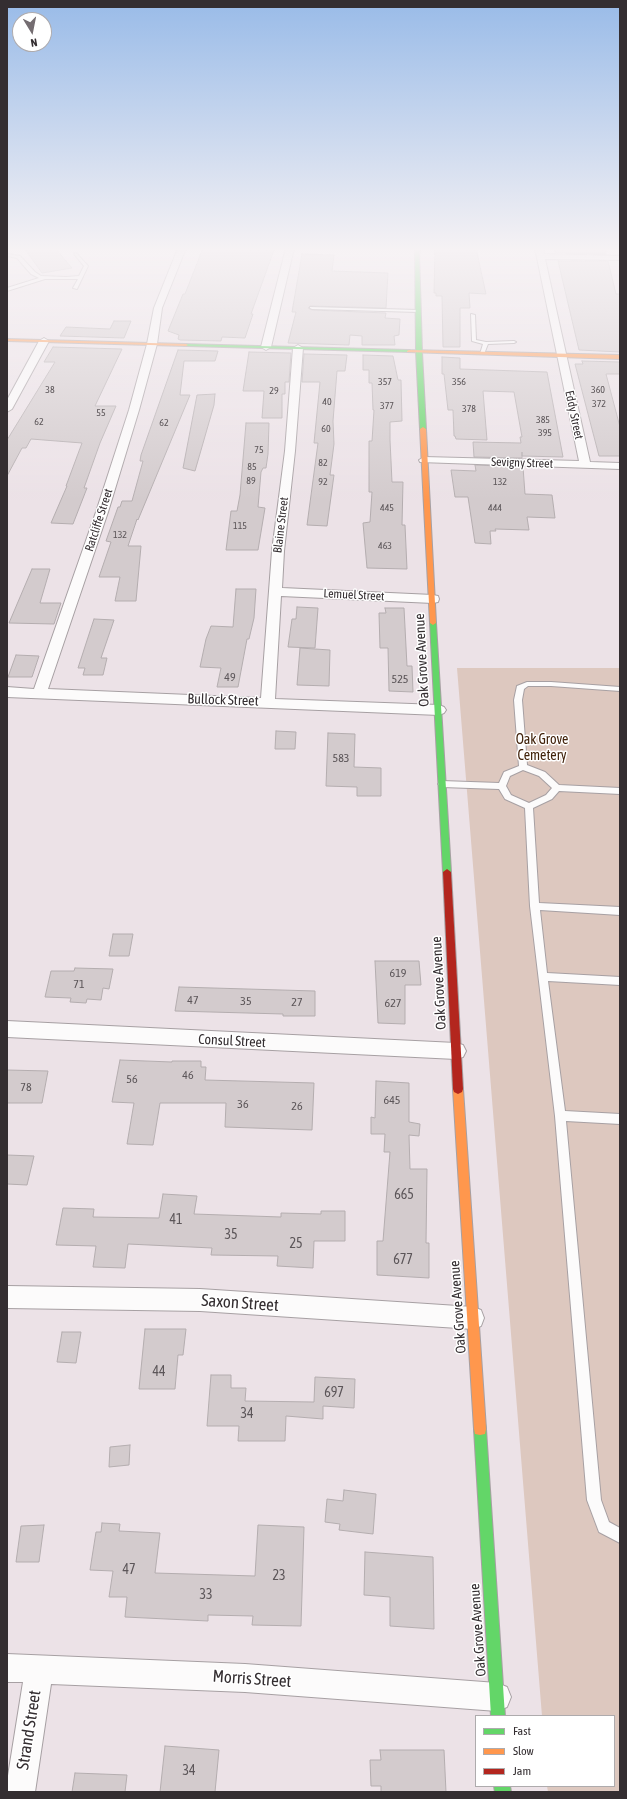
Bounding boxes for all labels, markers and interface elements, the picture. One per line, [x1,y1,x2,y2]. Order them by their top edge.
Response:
north arrow [12,12,52,52]
text: N [30,36,38,49]
house number: 357 [378,376,392,388]
house number: 356 [452,376,466,388]
house number: 38 [45,384,55,396]
house number: 360 [591,384,605,396]
house number: 29 [269,385,279,397]
street label: Eddy Street [562,389,586,441]
house number: 40 [322,396,332,408]
house number: 372 [592,398,606,410]
house number: 377 [380,400,394,412]
house number: 378 [462,403,476,415]
house number: 55 [96,407,106,419]
house number: 385 [536,414,550,426]
house number: 62 [34,416,44,428]
house number: 62 [159,417,169,429]
house number: 60 [321,423,331,435]
house number: 395 [538,427,552,439]
house number: 75 [254,444,264,456]
street label: Sevigny Street [491,455,553,471]
house number: 82 [318,457,328,469]
house number: 85 [247,461,257,473]
house number: 89 [246,475,256,487]
house number: 92 [318,476,328,488]
house number: 132 [493,476,507,488]
street label: Ratcliffe Street [82,487,116,553]
street label: Blaine Street [270,496,292,554]
house number: 445 [380,502,394,514]
house number: 444 [488,502,502,514]
house number: 115 [233,520,247,532]
house number: 132 [113,529,127,541]
house number: 463 [378,540,392,552]
street label: Lemuel Street [323,586,385,604]
street label: Oak Grove Avenue [411,613,433,707]
house number: 49 [224,670,236,684]
house number: 525 [392,672,408,686]
street label: Bullock Street [187,690,259,710]
park label: Oak Grove Cemetery [516,732,568,764]
house number: 583 [333,751,349,765]
street label: Oak Grove Avenue [428,936,450,1030]
house number: 619 [390,966,406,980]
house number: 71 [73,977,85,991]
house number: 47 [187,993,199,1007]
house number: 35 [240,994,252,1008]
house number: 27 [291,995,303,1009]
house number: 627 [385,996,401,1010]
street label: Consul Street [198,1031,266,1051]
house number: 46 [182,1068,194,1082]
house number: 56 [126,1072,138,1086]
house number: 78 [20,1080,32,1094]
house number: 645 [384,1093,400,1107]
house number: 36 [237,1097,249,1111]
house number: 26 [291,1099,303,1113]
house number: 665 [394,1187,414,1203]
house number: 41 [169,1212,183,1228]
house number: 35 [224,1227,238,1243]
house number: 25 [289,1236,303,1252]
house number: 677 [393,1252,413,1268]
street label: Oak Grove Avenue [446,1260,470,1354]
street label: Saxon Street [201,1290,279,1316]
house number: 44 [152,1364,166,1380]
house number: 697 [324,1385,344,1401]
house number: 34 [240,1406,254,1422]
house number: 47 [122,1562,136,1578]
house number: 23 [272,1568,286,1584]
street label: Oak Grove Avenue [466,1583,490,1677]
house number: 33 [199,1587,213,1603]
street label: Morris Street [212,1666,292,1692]
street label: Strand Street [13,1689,45,1771]
legend [475,1715,615,1787]
text: Fast [513,1724,531,1738]
text: Slow [513,1744,534,1758]
house number: 34 [182,1763,196,1779]
text: Jam [513,1764,531,1778]

